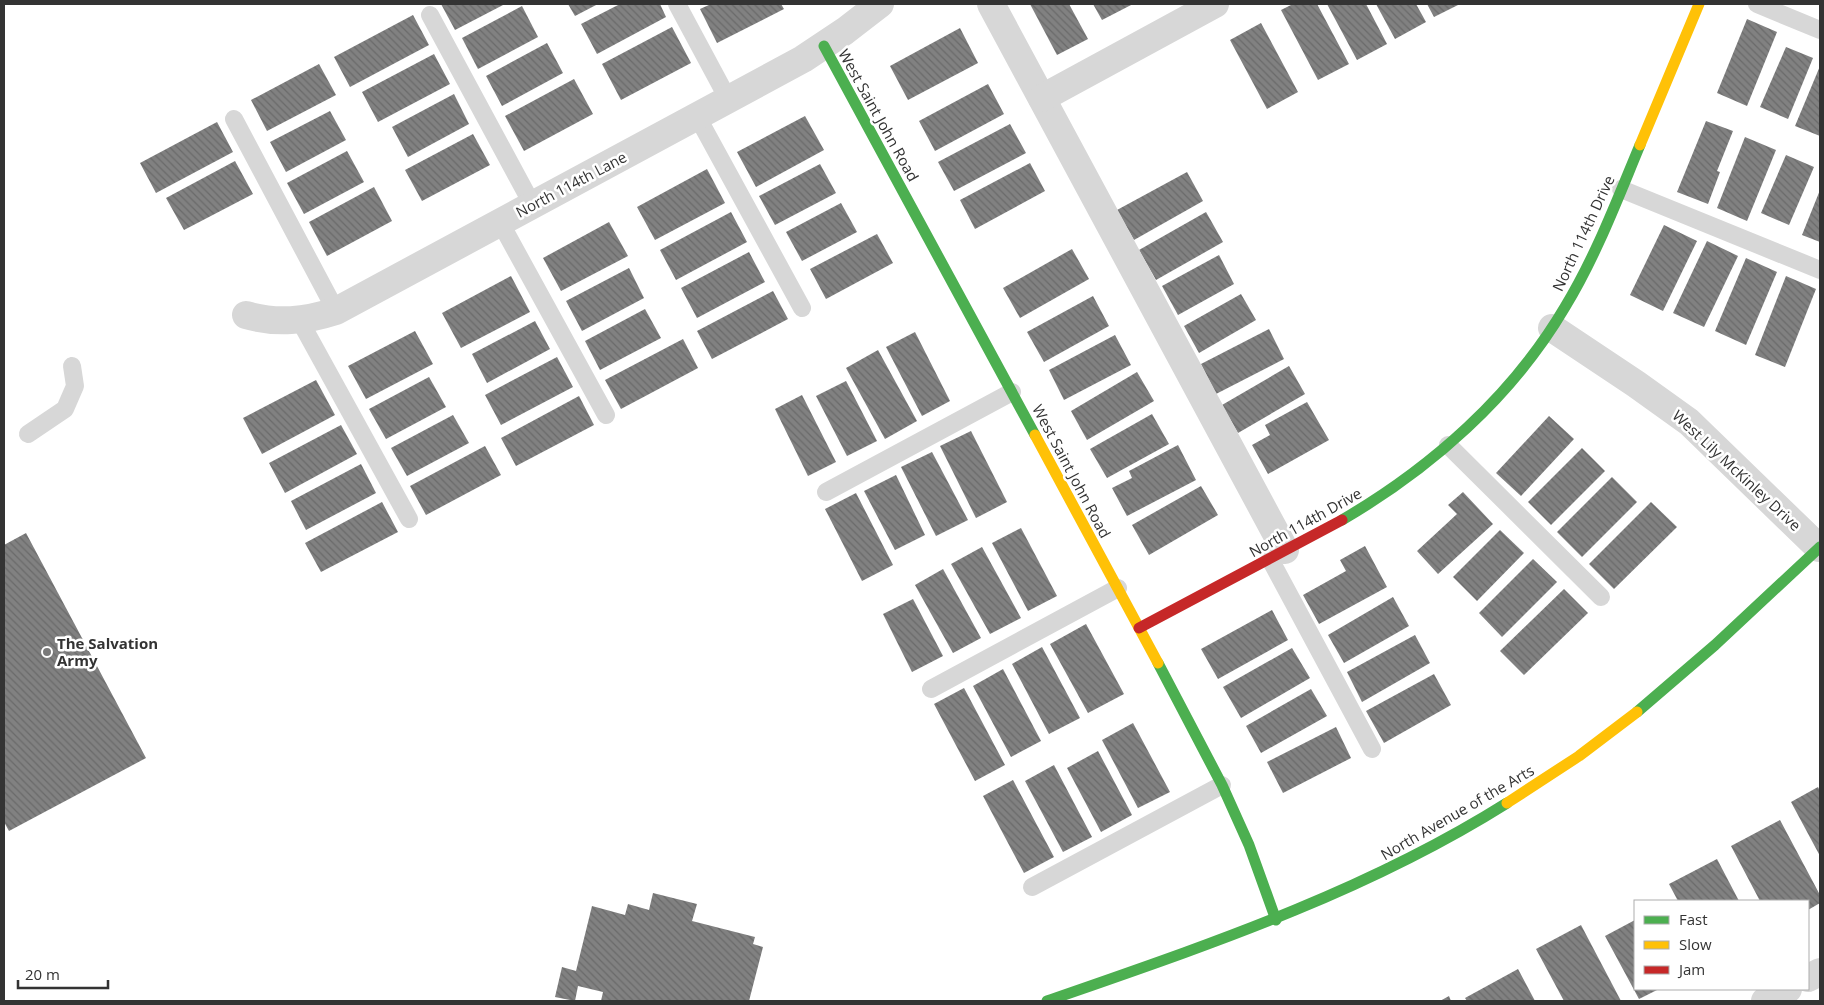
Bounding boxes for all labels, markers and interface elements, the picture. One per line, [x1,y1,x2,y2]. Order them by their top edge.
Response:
street label: West Saint John Road [834,45,924,185]
street label: North 114th Lane [512,146,630,222]
street label: North 114th Drive [1547,172,1619,294]
street label: West Saint John Road [1028,401,1116,541]
street label: West Lily McKinley Drive [1669,405,1805,535]
street label: North 114th Drive [1245,483,1365,561]
place label: The Salvation Army [57,633,158,670]
marker: The Salvation Army [41,646,53,658]
street label: North Avenue of the Arts [1377,760,1537,864]
legend [1634,900,1809,990]
text: Fast [1679,909,1708,929]
text: Slow [1679,934,1712,954]
scale bar [18,958,108,990]
text: Jam [1677,959,1705,979]
text: 20 m [25,964,60,984]

